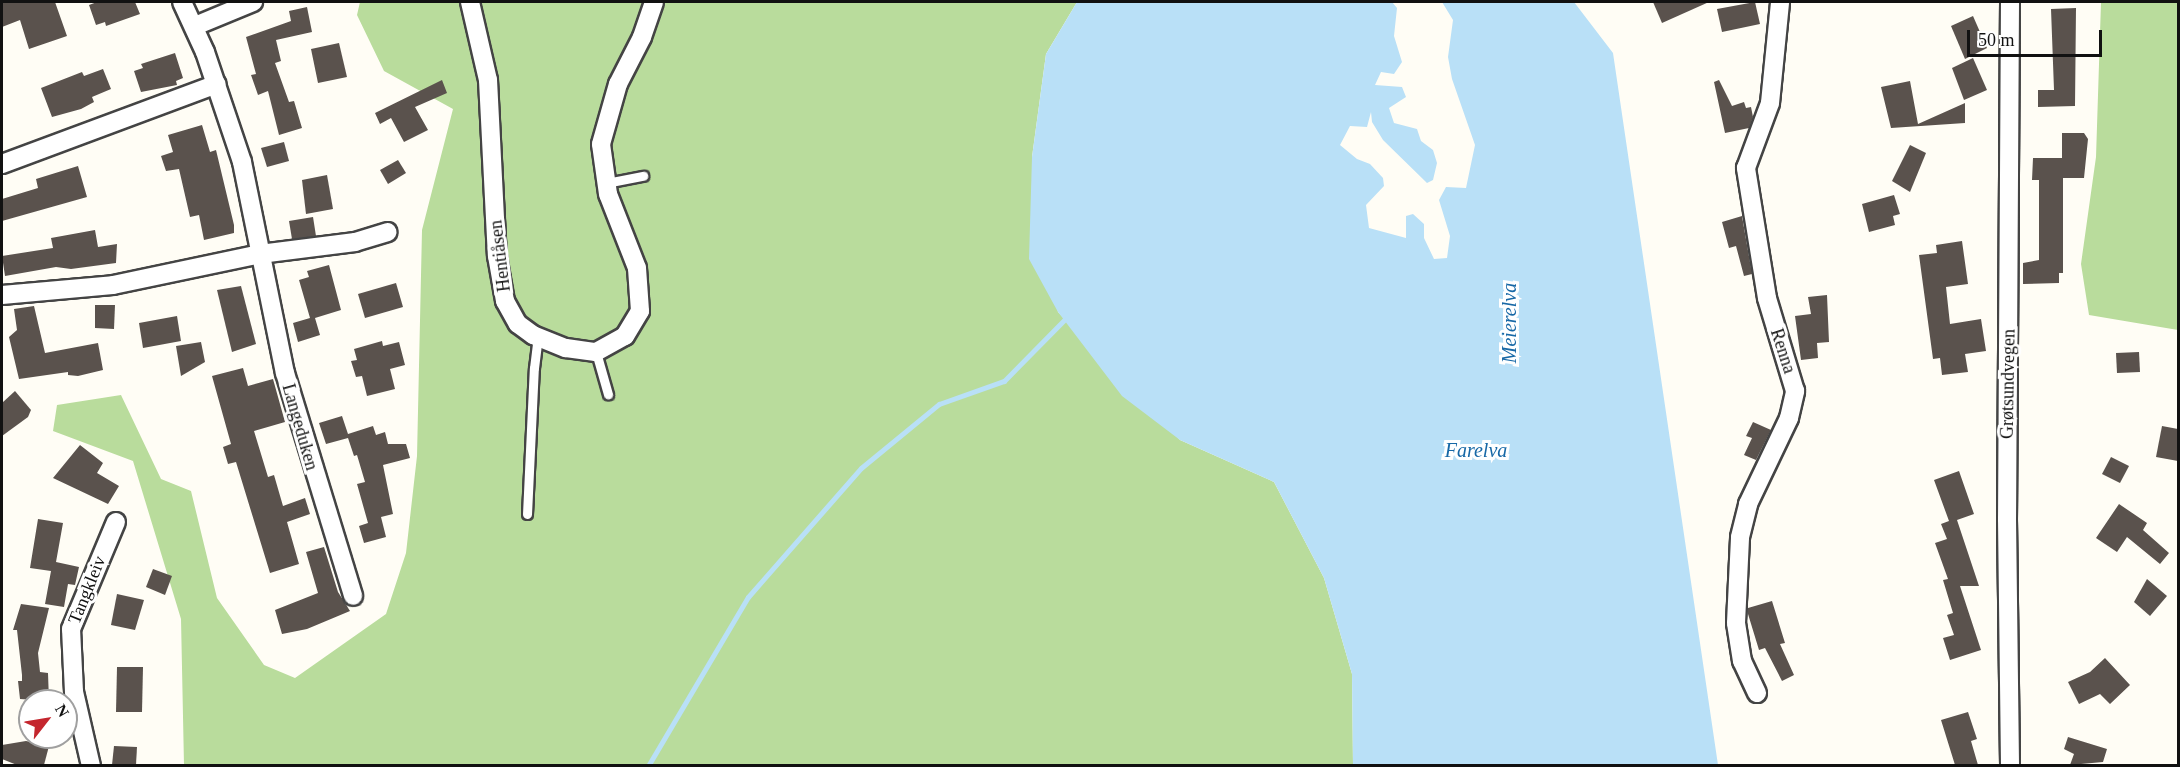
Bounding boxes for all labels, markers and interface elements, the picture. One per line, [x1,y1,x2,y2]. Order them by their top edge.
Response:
scale bar [1970,18,2105,56]
text: 50 m [1978,30,2015,50]
street label: Hentiåsen [485,219,515,293]
water label: Meierelva [1497,283,1521,363]
street label: Renna [1766,326,1800,376]
street label: Grøtsundvegen [1996,329,2020,439]
street label: Langeduken [277,381,323,473]
water label: Farelva [1445,438,1507,462]
street label: Tangkleiv [64,553,110,627]
north arrow [18,689,78,749]
text: N [52,701,72,720]

